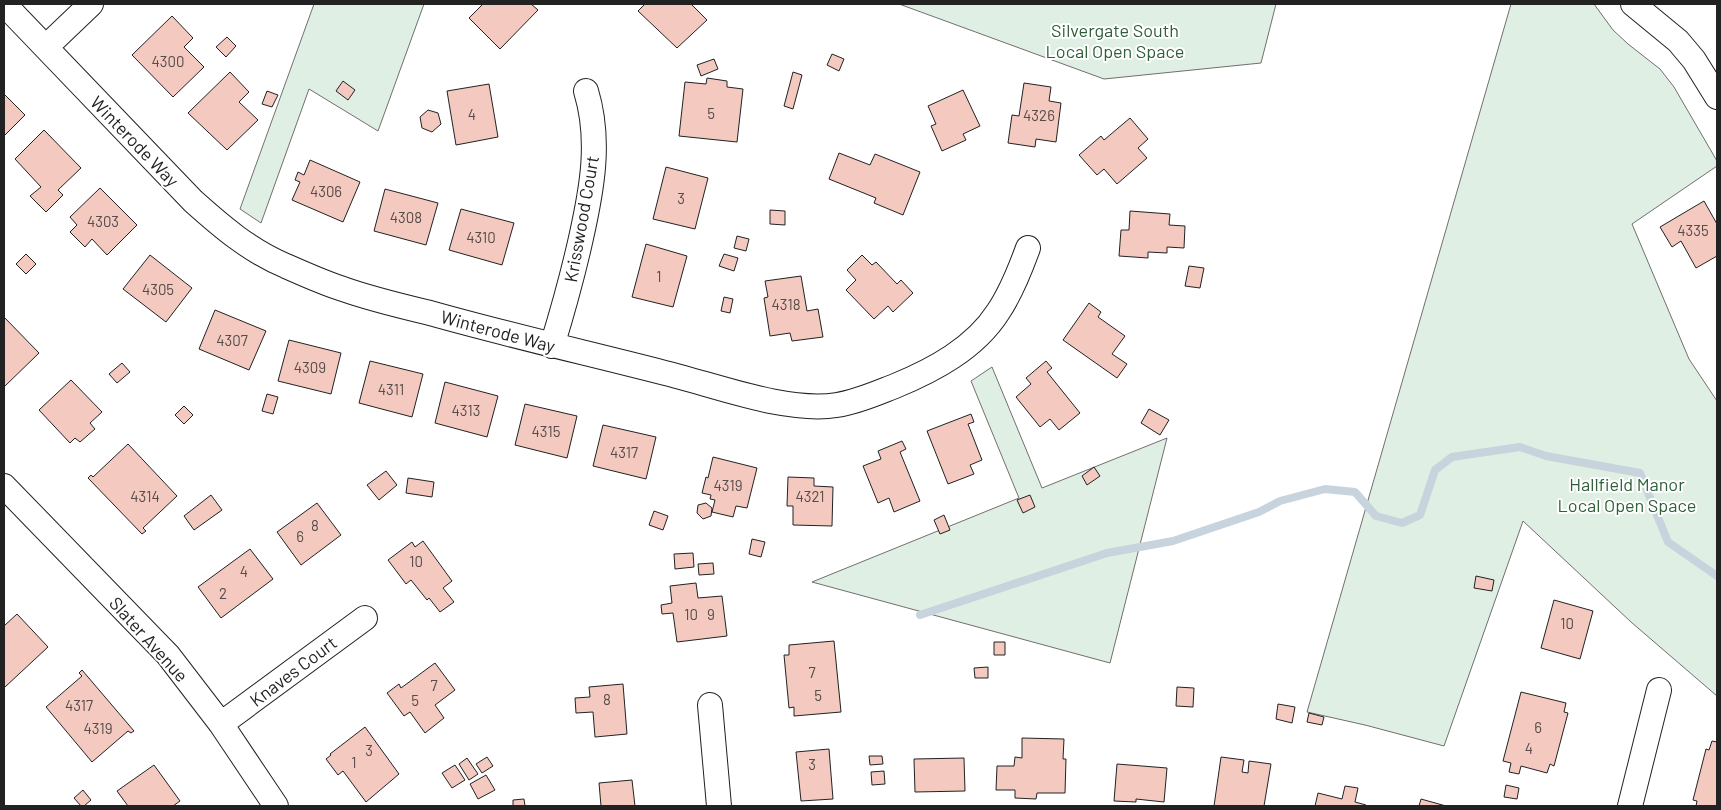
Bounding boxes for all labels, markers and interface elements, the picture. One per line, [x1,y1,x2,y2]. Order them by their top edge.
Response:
park label: Silvergate South Local Open Space [1046,19,1184,62]
house number: 4300 [152,52,184,70]
street label: Winterode Way [86,91,184,191]
house number: 5 [707,104,715,122]
house number: 4 [468,105,476,123]
house number: 4326 [1023,106,1055,124]
street label: Krisswood Court [559,154,603,284]
house number: 4306 [310,182,342,200]
house number: 3 [677,189,685,207]
house number: 4308 [390,208,422,226]
house number: 4303 [87,212,119,230]
house number: 4335 [1677,221,1709,239]
house number: 4310 [466,228,496,246]
house number: 1 [656,267,662,285]
house number: 4305 [142,280,174,298]
house number: 4318 [772,295,800,313]
street label: Winterode Way [438,305,558,357]
house number: 4307 [216,331,248,349]
house number: 4309 [294,358,326,376]
house number: 4311 [378,380,404,398]
house number: 4313 [452,401,480,419]
house number: 4315 [532,422,560,440]
house number: 4317 [610,443,638,461]
park label: Hallfield Manor Local Open Space [1558,473,1696,516]
house number: 4319 [714,476,742,494]
house number: 4314 [130,487,160,505]
house number: 4321 [795,487,825,505]
house number: 8 [311,516,319,534]
house number: 6 [296,527,304,545]
house number: 10 [409,552,423,570]
house number: 4 [240,562,248,580]
house number: 2 [219,584,227,602]
street label: Slater Avenue [105,592,193,686]
house number: 10 [684,605,698,623]
house number: 9 [707,605,715,623]
house number: 10 [1560,614,1574,632]
street label: Knaves Court [245,631,341,711]
house number: 7 [808,663,816,681]
house number: 7 [430,676,438,694]
house number: 5 [814,686,822,704]
house number: 8 [603,690,611,708]
house number: 5 [411,691,419,709]
house number: 4317 [65,696,93,714]
house number: 6 [1534,718,1542,736]
house number: 4319 [84,719,112,737]
house number: 4 [1525,739,1533,757]
house number: 3 [365,741,373,759]
house number: 1 [351,753,357,771]
house number: 3 [808,755,816,773]

